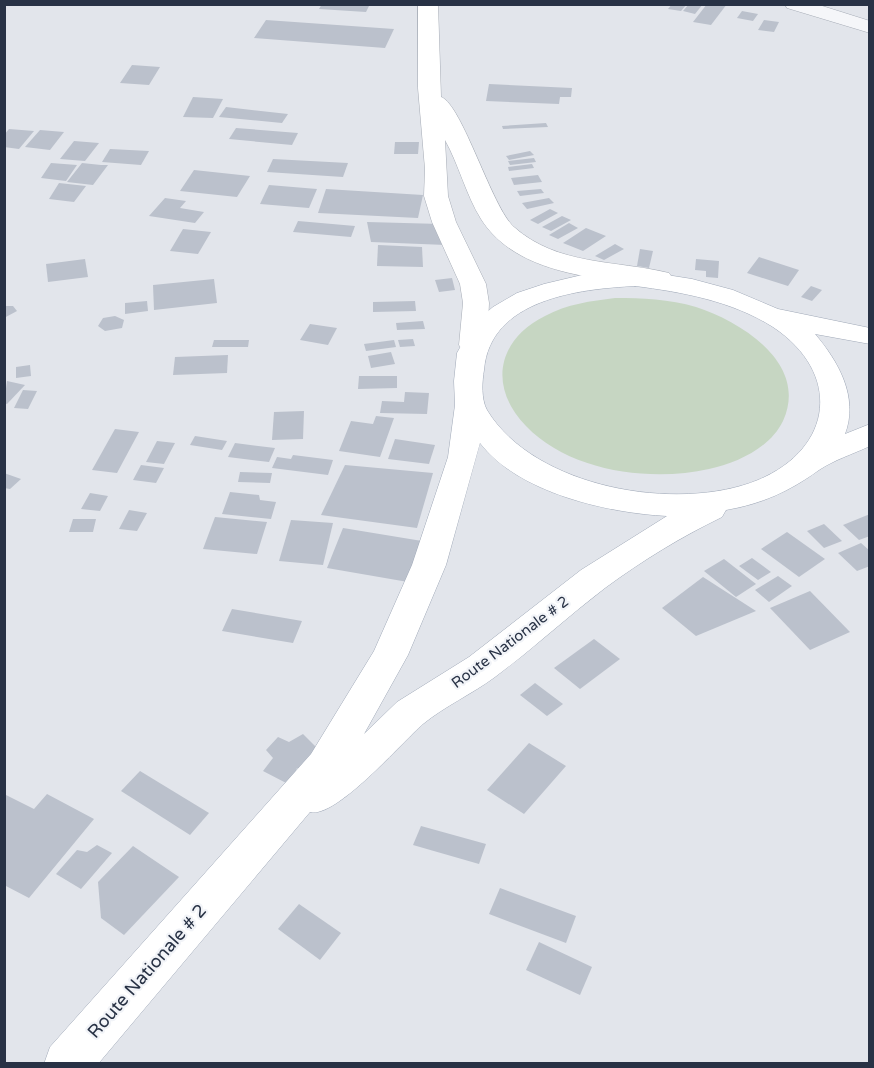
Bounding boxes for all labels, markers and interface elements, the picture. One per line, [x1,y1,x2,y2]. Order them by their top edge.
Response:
street label: Route Nationale # 2 [448,592,572,692]
street label: Route Nationale # 2 [83,899,211,1043]

